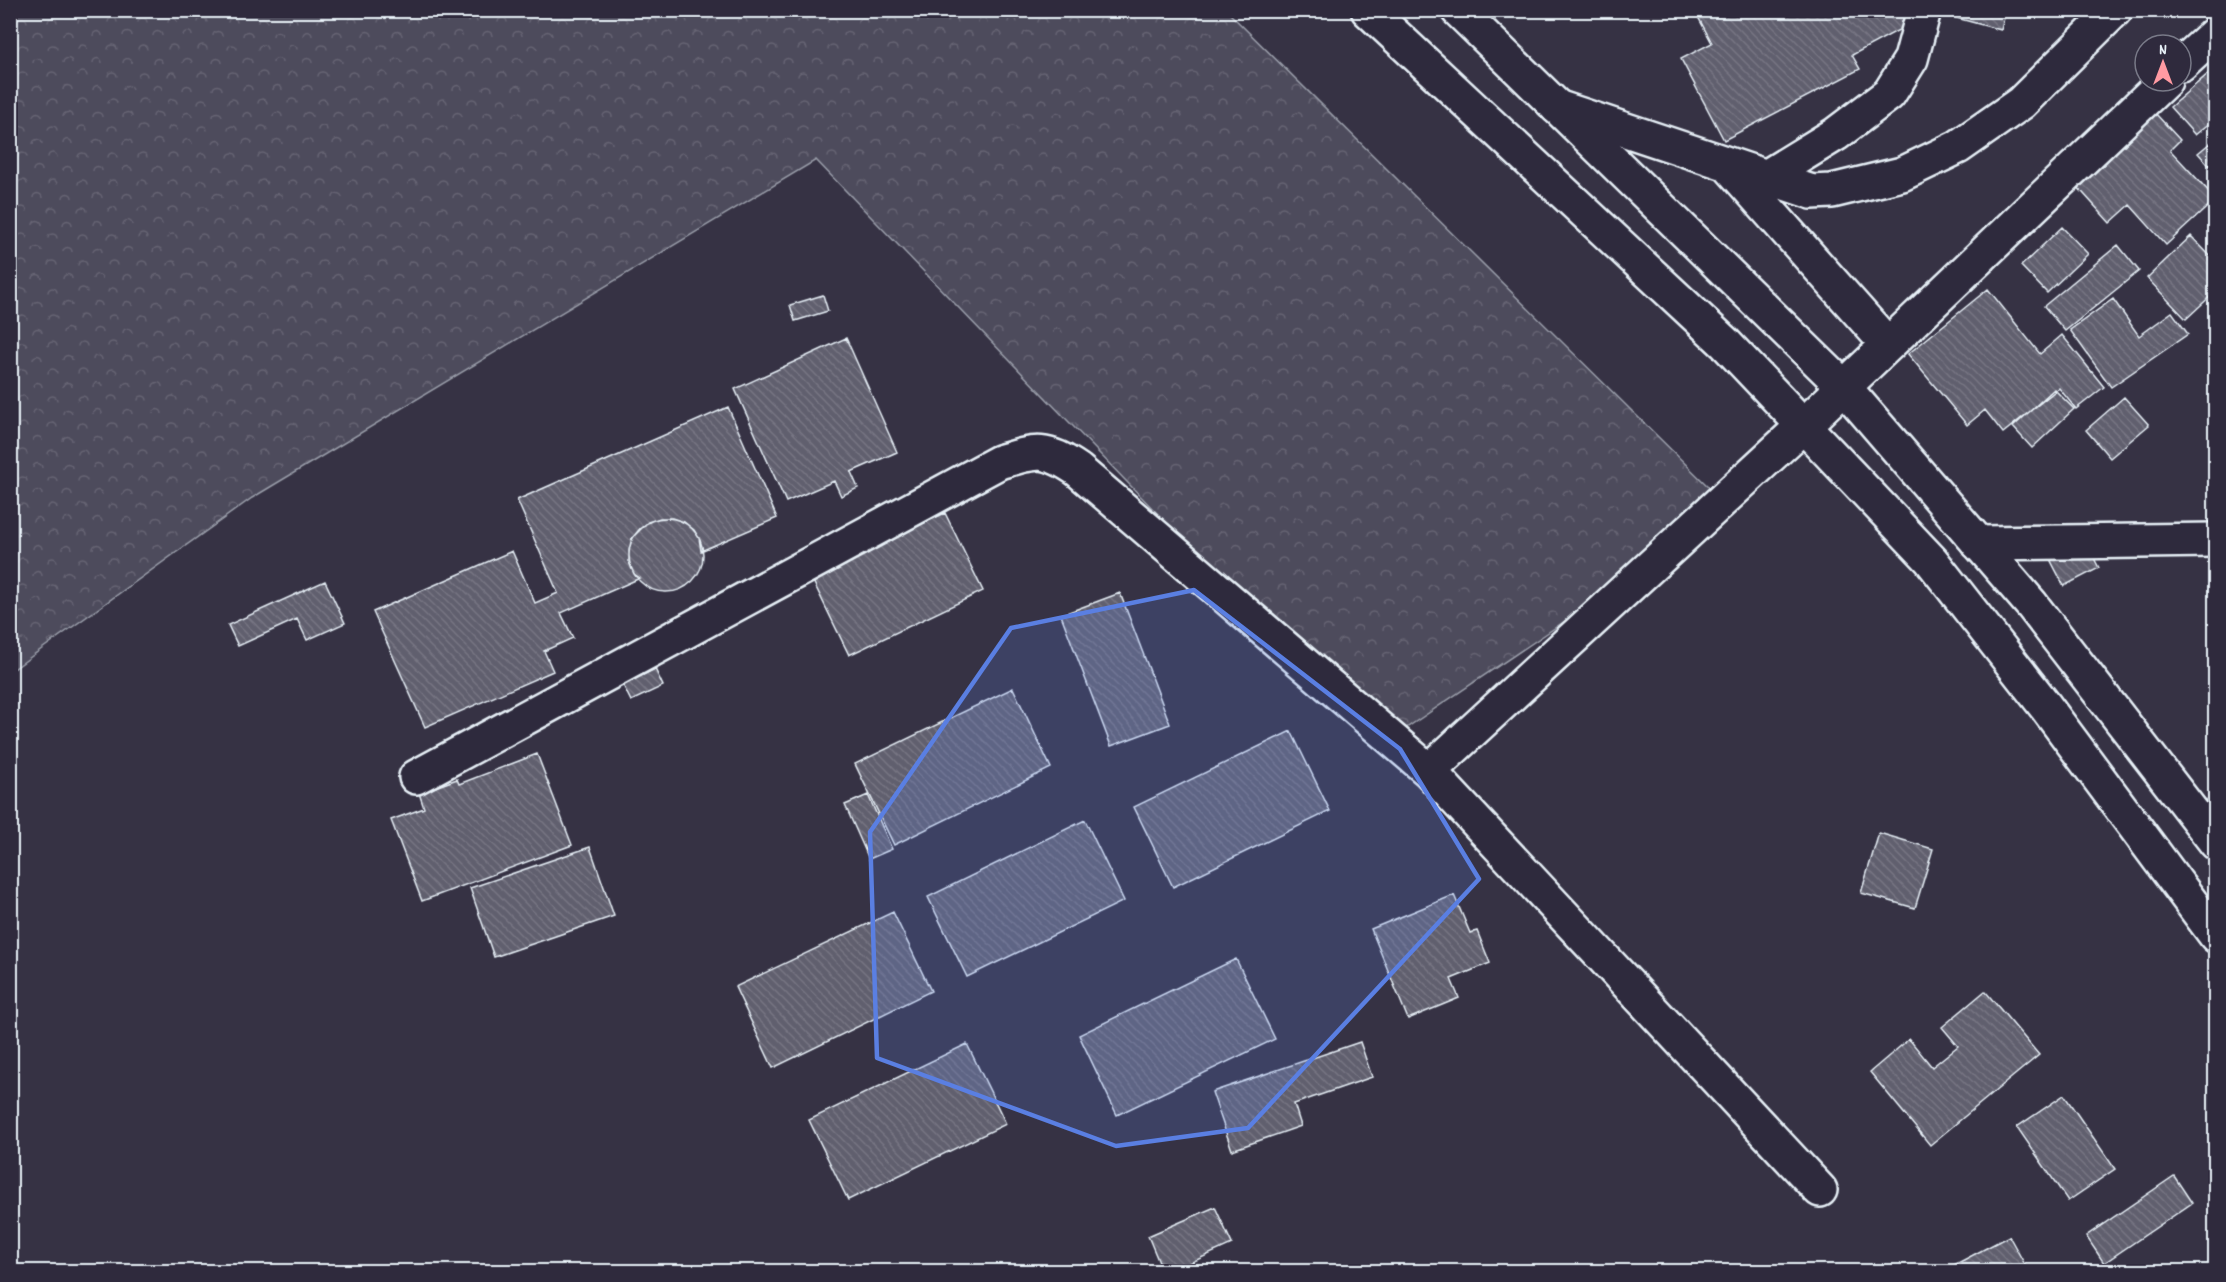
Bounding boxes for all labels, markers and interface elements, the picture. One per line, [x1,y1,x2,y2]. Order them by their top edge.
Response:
north arrow [2133,33,2193,93]
text: N [2159,39,2167,62]

